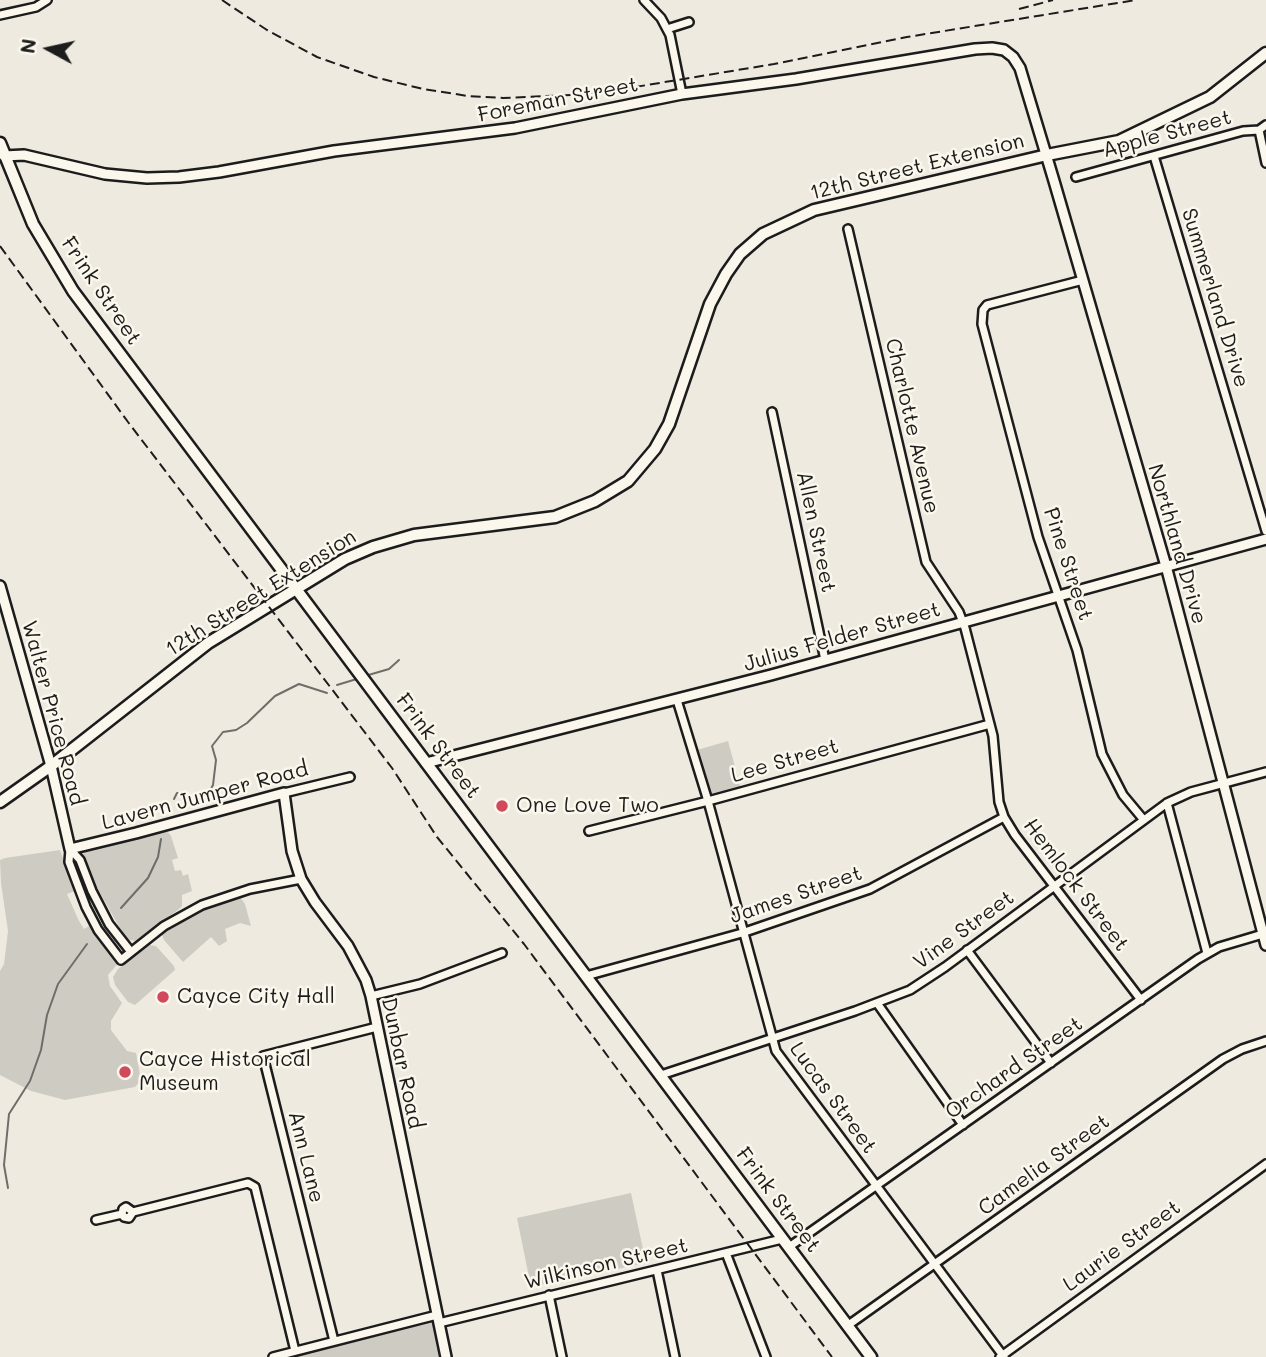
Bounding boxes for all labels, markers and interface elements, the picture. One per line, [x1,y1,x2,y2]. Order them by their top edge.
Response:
north arrow [14,14,84,84]
text: N [14,37,41,55]
street label: Foreman Street [476,72,640,128]
street label: Apple Street [1100,105,1234,163]
street label: 12th Street Extension [807,128,1027,206]
street label: Summerland Drive [1176,205,1254,391]
street label: Frink Street [56,232,146,350]
street label: Charlotte Avenue [880,336,944,516]
street label: Northland Drive [1142,461,1212,627]
street label: Allen Street [791,469,841,595]
street label: Pine Street [1038,504,1098,624]
street label: 12th Street Extension [161,524,361,662]
street label: Julius Felder Street [741,597,943,677]
street label: Walter Price Road [16,618,90,808]
street label: Frink Street [390,688,486,804]
street label: Lee Street [728,734,842,788]
street label: Lavern Jumper Road [99,756,311,836]
place label: One Love Two [516,793,659,819]
marker: One Love Two [494,798,510,814]
street label: Hemlock Street [1018,814,1134,956]
street label: James Street [727,861,865,929]
street label: Vine Street [909,885,1019,975]
place label: Cayce City Hall [177,984,335,1010]
marker: Cayce City Hall [155,989,171,1005]
street label: Dunbar Road [376,995,428,1131]
street label: Orchard Street [940,1011,1088,1125]
street label: Lucas Street [784,1037,882,1159]
place label: Cayce Historical Museum [139,1047,311,1097]
marker: Cayce Historical Museum [117,1064,133,1080]
street label: Ann Lane [282,1109,330,1205]
street label: Camelia Street [973,1109,1115,1221]
street label: Frink Street [730,1142,826,1258]
street label: Laurie Street [1058,1195,1186,1297]
street label: Wilkinson Street [522,1233,690,1295]

